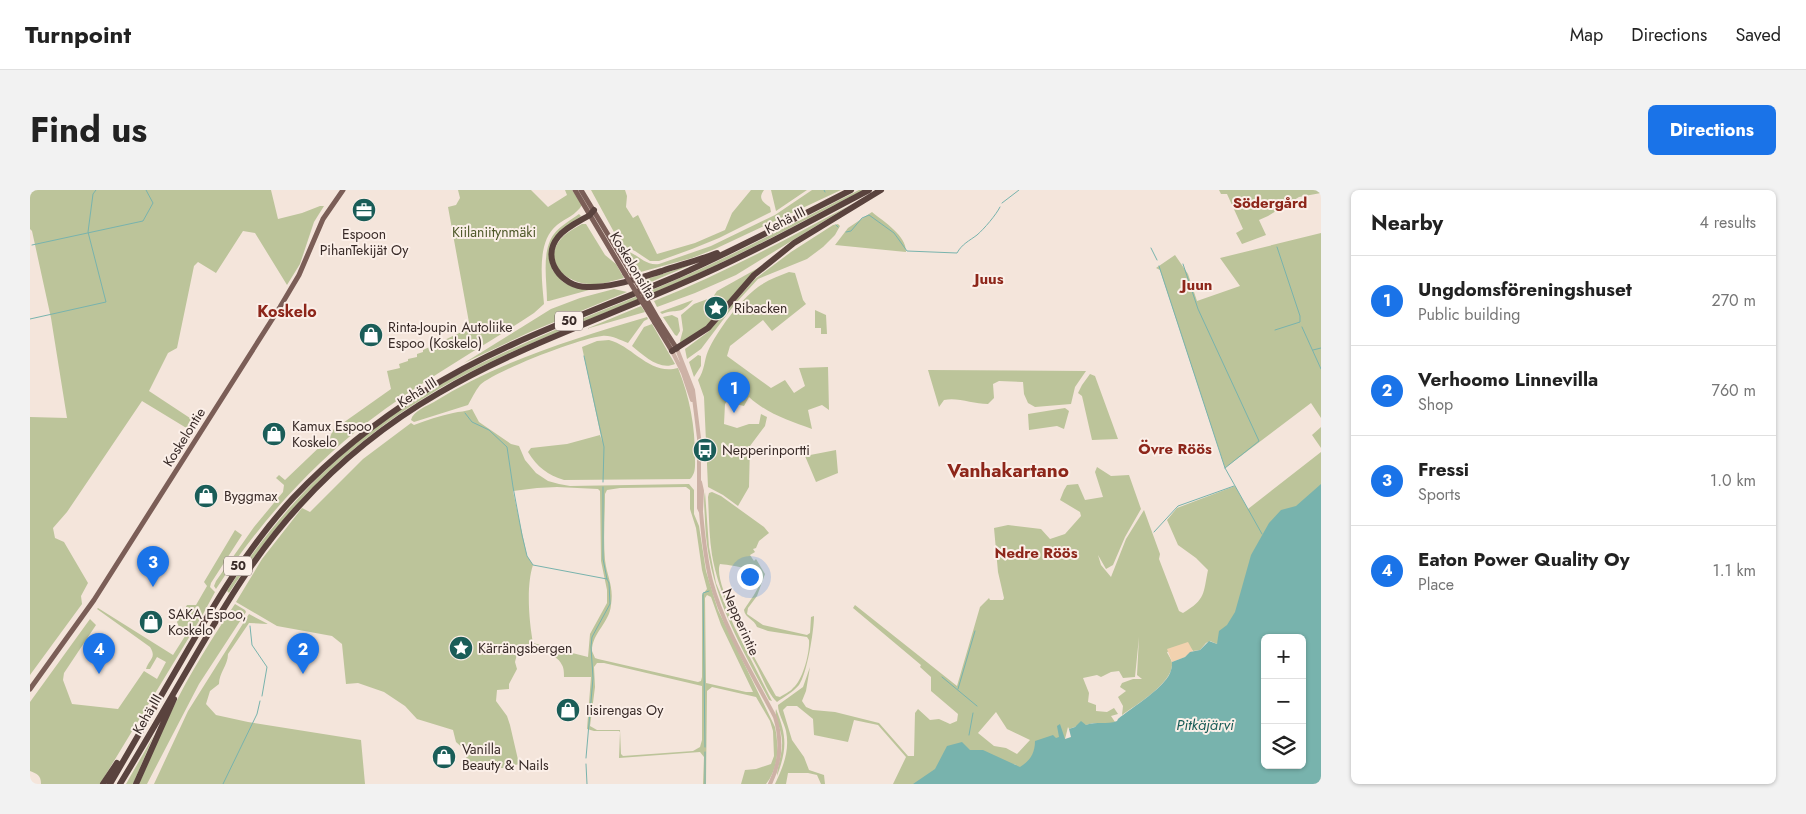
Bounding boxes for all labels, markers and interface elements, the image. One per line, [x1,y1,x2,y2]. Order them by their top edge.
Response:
text: Turnpoint [25,17,131,52]
text: Map [1570,22,1603,48]
text: Directions [1631,22,1707,48]
text: Saved [1735,22,1781,48]
text: Find us [30,105,147,155]
button: Directions [1648,105,1776,155]
district label: Södergård [1233,192,1307,214]
office icon: Espoon PihanTekijät Oy [351,197,377,223]
street label: Kehä III [761,201,809,239]
text: Nearby [1371,208,1443,238]
text: 4 results [1700,211,1756,234]
park label: Kiilaniitynmäki [452,222,536,242]
place label: Espoon PihanTekijät Oy [320,224,409,260]
street label: Koskelonsilta [605,228,661,302]
district label: Juus [971,268,1004,290]
district label: Juun [1179,274,1212,296]
text: Ungdomsföreningshuset [1418,276,1632,303]
text: 1 [1383,289,1391,312]
text: 270 m [1712,289,1756,312]
place icon: Ribacken [703,295,729,321]
place label: Ribacken [734,298,787,318]
district label: Koskelo [257,300,317,323]
text: Public building [1418,303,1520,326]
road number: 50 [555,312,583,330]
place label: Rinta-Joupin Autoliike Espoo (Koskelo) [388,317,512,353]
shop icon: Rinta-Joupin Autoliike Espoo (Koskelo) [358,322,384,348]
text: Verhoomo Linnevilla [1418,366,1598,393]
street label: Kehä III [393,372,441,412]
pin: 1 [718,372,750,413]
text: 2 [1382,379,1392,402]
text: 760 m [1712,379,1756,402]
text: Shop [1418,393,1453,416]
street label: Koskelontie [158,404,210,470]
place label: Kamux Espoo Koskelo [292,416,372,452]
shop icon: Kamux Espoo Koskelo [261,421,287,447]
bus stop icon: Nepperinportti [692,437,718,463]
district label: Övre Röös [1138,438,1212,460]
place label: Nepperinportti [722,440,810,460]
text: Fressi [1418,456,1469,483]
district label: Vanhakartano [946,457,1069,484]
text: 3 [1382,469,1392,492]
text: 1.0 km [1710,469,1756,492]
shop icon: Byggmax [193,483,219,509]
text: Sports [1418,483,1460,506]
place label: Byggmax [224,486,277,506]
district label: Nedre Röös [994,542,1078,564]
pin: 3 [137,546,169,587]
text: Eaton Power Quality Oy [1418,546,1630,573]
road number: 50 [224,556,252,576]
text: 4 [1381,559,1393,582]
text: 1.1 km [1712,559,1756,582]
your location [737,564,763,590]
text: Place [1418,573,1454,596]
street label: Nepperintie [717,585,765,659]
place label: SAKA Espoo, Koskelo [168,604,246,640]
shop icon: SAKA Espoo, Koskelo [138,609,164,635]
pin: 4 [83,633,115,674]
pin: 2 [287,633,319,674]
map controls [1261,634,1306,769]
button: + [1261,634,1306,679]
place icon: Kärrängsbergen [448,635,474,661]
place label: Kärrängsbergen [478,638,572,658]
button: − [1261,679,1306,724]
street label: Kehä III [128,690,166,738]
shop icon: Iisirengas Oy [555,697,581,723]
place label: Iisirengas Oy [586,700,664,720]
water label: Pitkäjärvi [1176,714,1234,736]
button: layers [1261,724,1306,769]
place label: Vanilla Beauty & Nails [462,739,549,775]
shop icon: Vanilla Beauty & Nails [431,744,457,770]

